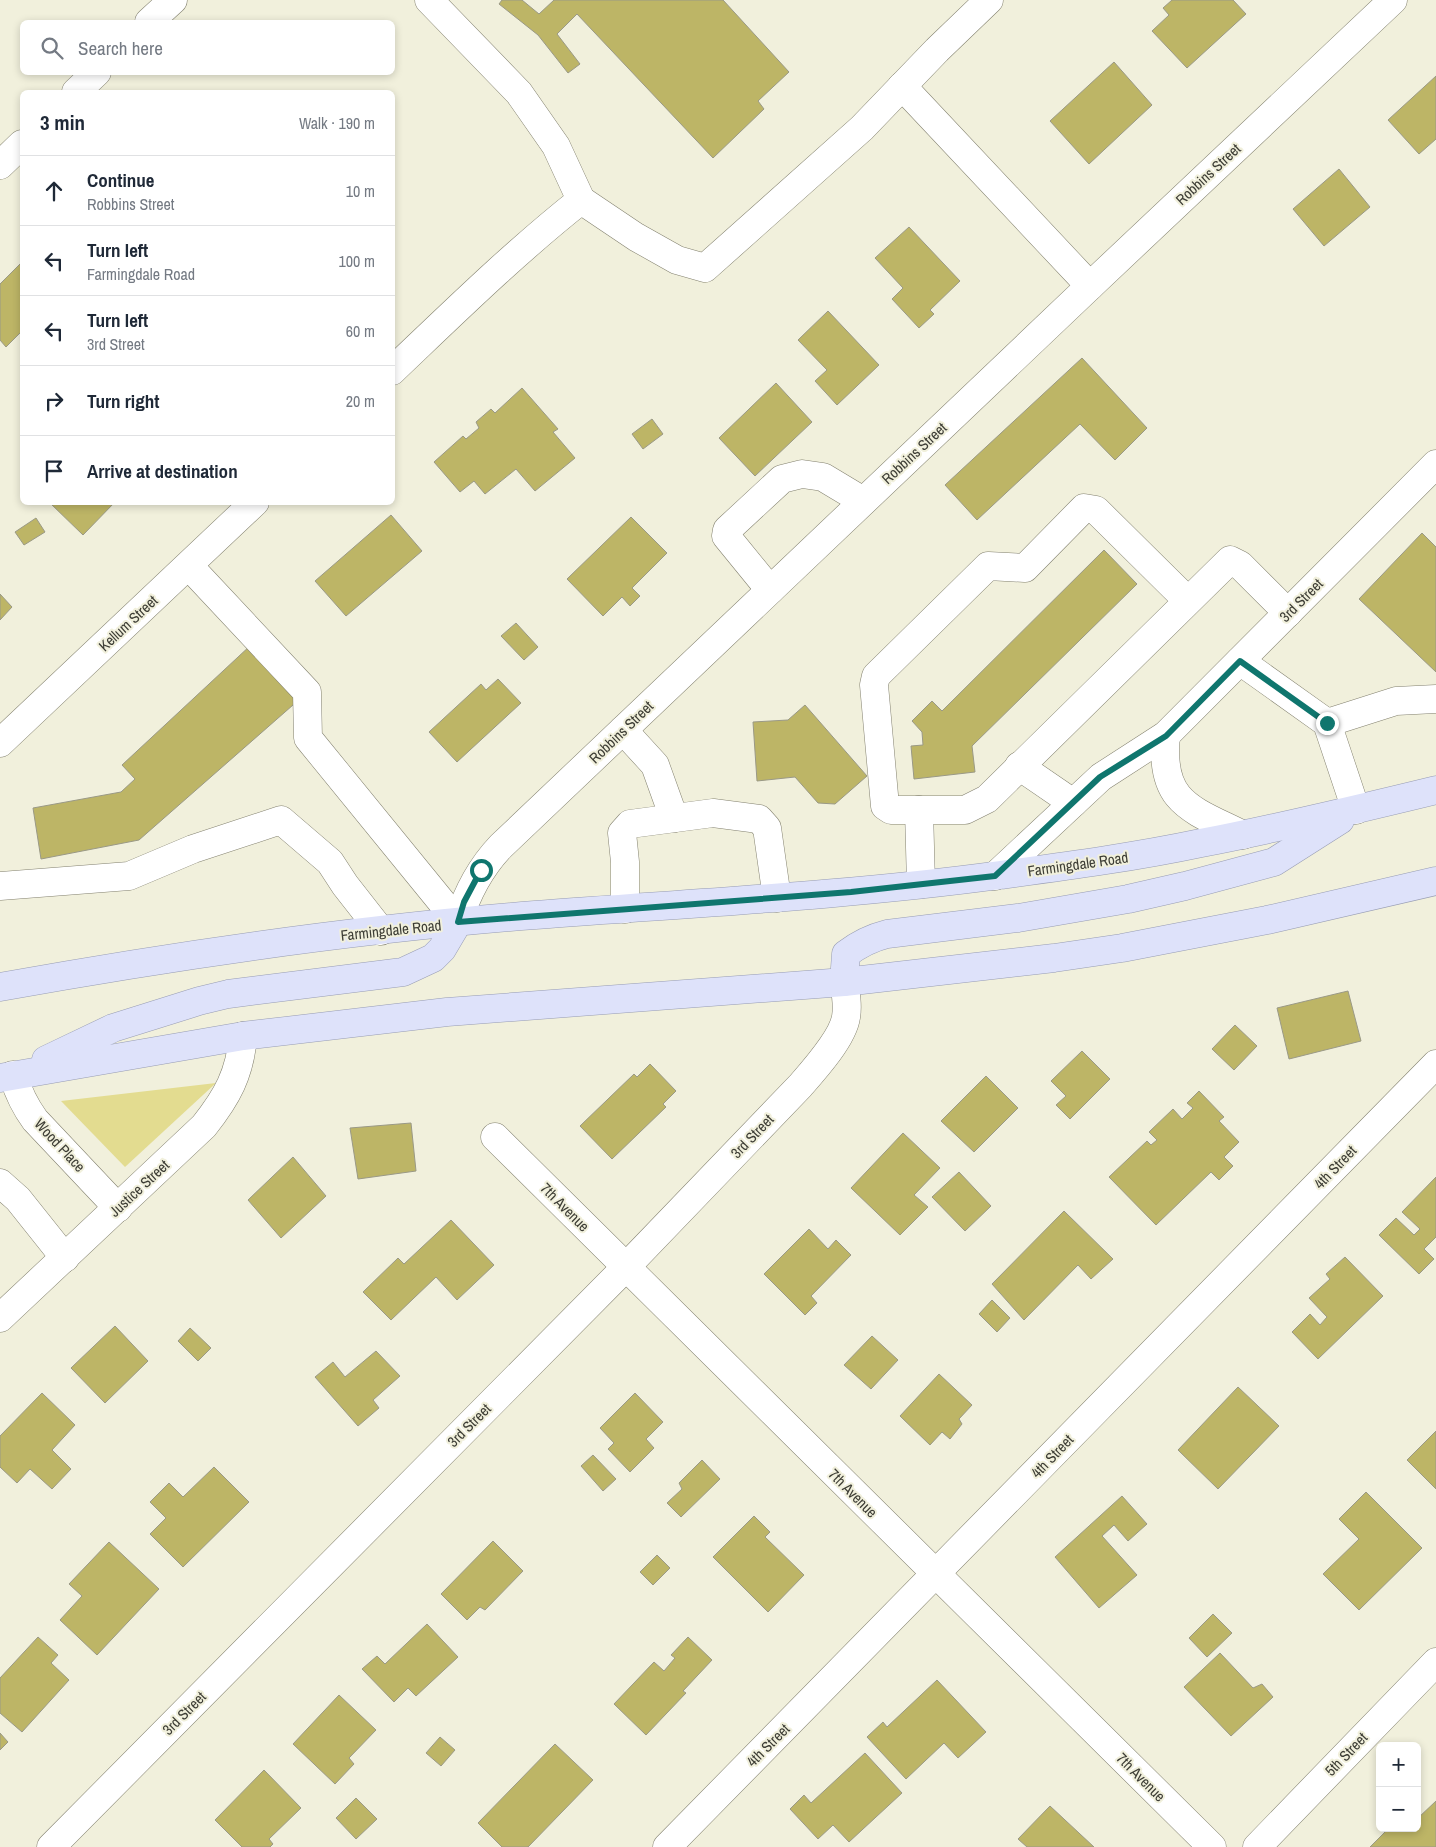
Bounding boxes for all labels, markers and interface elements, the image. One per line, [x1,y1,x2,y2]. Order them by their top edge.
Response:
search box [20,20,395,75]
icon: search [38,34,66,62]
text: Search here [78,35,163,61]
text: 3 min [40,108,85,137]
text: Walk · 190 m [299,112,375,134]
street label: Robbins Street [1171,138,1246,210]
text: Continue [87,167,155,193]
icon: ahead [40,177,68,205]
text: 10 m [346,180,375,202]
text: Robbins Street [87,193,175,215]
text: Turn left [87,237,148,263]
icon: left [40,247,68,275]
text: 100 m [339,250,375,272]
text: Farmingdale Road [87,263,195,285]
text: Turn left [87,307,148,333]
icon: left [40,317,68,345]
text: 60 m [346,320,375,342]
text: 3rd Street [87,333,145,355]
icon: right [40,387,68,415]
text: Turn right [87,388,159,414]
text: 20 m [346,390,375,412]
street label: Robbins Street [877,417,952,489]
icon: arrive [40,457,68,485]
text: Arrive at destination [87,458,238,484]
street label: 3rd Street [1274,573,1328,627]
street label: Kellum Street [94,590,163,656]
street label: Robbins Street [584,696,658,768]
route end [1316,712,1339,735]
street label: Farmingdale Road [1026,847,1130,881]
route start [470,859,493,882]
street label: Farmingdale Road [340,914,442,946]
street label: 3rd Street [726,1109,779,1163]
street label: Wood Place [30,1114,90,1176]
street label: 4th Street [1309,1140,1361,1193]
street label: Justice Street [104,1154,174,1221]
street label: 7th Avenue [536,1178,594,1236]
street label: 3rd Street [442,1398,496,1452]
street label: 4th Street [1026,1429,1078,1482]
street label: 7th Avenue [824,1464,882,1522]
street label: 3rd Street [157,1686,211,1740]
street label: 4th Street [742,1718,795,1771]
street label: 5th Street [1320,1727,1372,1780]
map controls [1376,1742,1421,1832]
button: + [1376,1742,1421,1787]
street label: 7th Avenue [1112,1748,1170,1806]
button: − [1376,1787,1421,1832]

